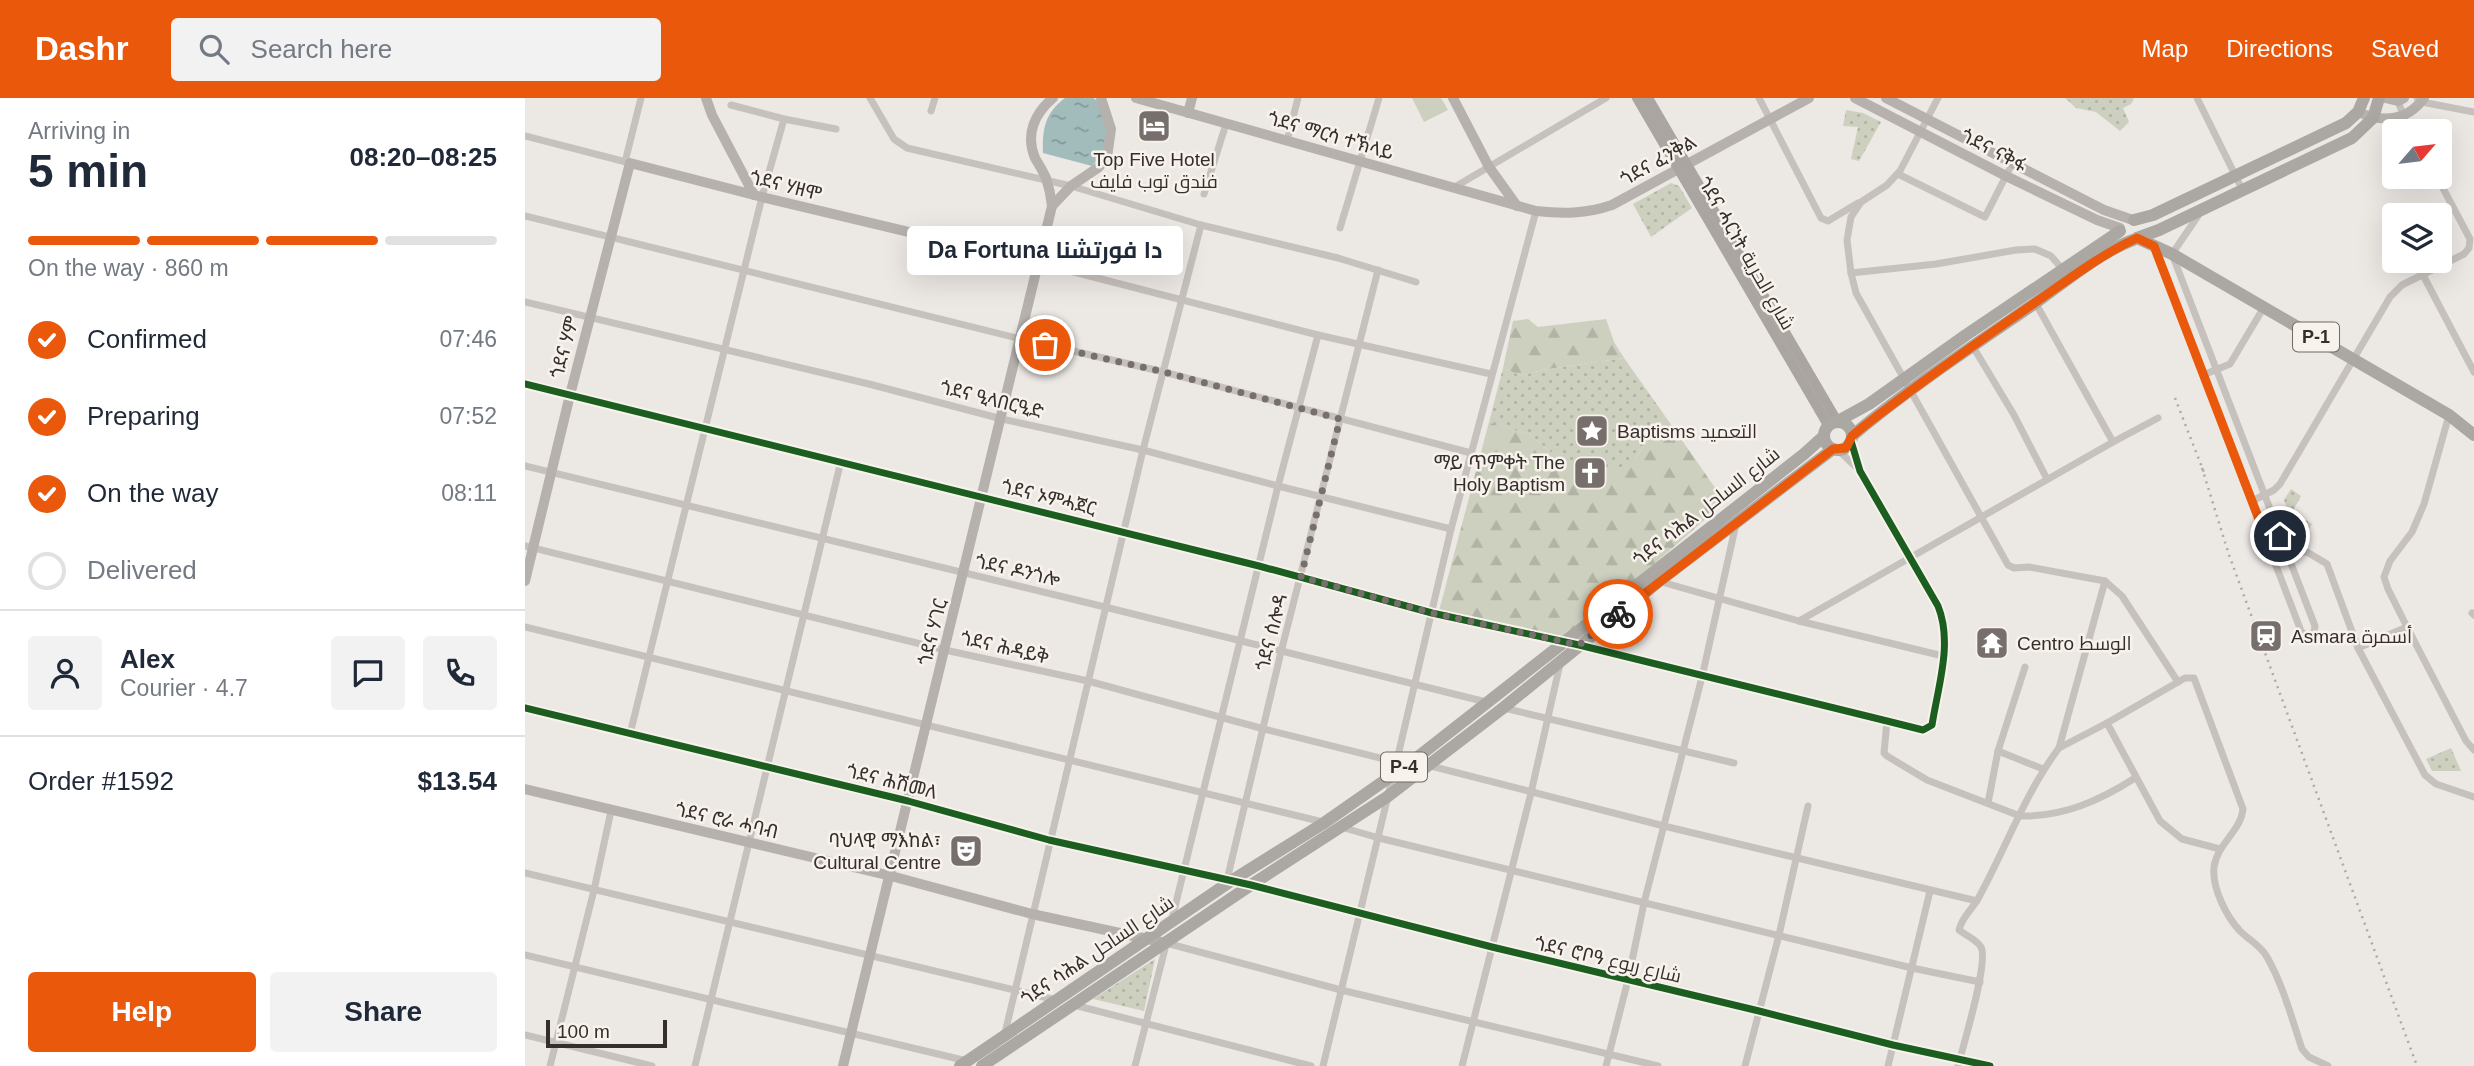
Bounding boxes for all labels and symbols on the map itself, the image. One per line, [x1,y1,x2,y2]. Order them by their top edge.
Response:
hotel icon: Top Five Hotel فندق توب فايف [1135,107,1173,145]
street label: ጎደና ማርሳ ተኽላይ [1265,107,1396,164]
north arrow [2382,119,2452,189]
street label: ጎደና ናቅፋ [1958,125,2030,176]
street label: ጎደና ፈንቅል [1617,131,1700,190]
place label: Top Five Hotel فندق توب فايف [1090,149,1218,194]
street label: ጎደና ሃዘሞ [748,166,824,205]
street label: ጎደና ሓርነት شارع الحرية [1692,173,1799,335]
callout: Da Fortuna دا فورتشنا [907,226,1183,275]
street label: ጎደና ሃም [546,313,583,380]
pin [1015,315,1075,375]
road number: P-1 [2293,323,2339,352]
street label: ጎደና ዒላበርዒድ [938,376,1046,423]
place icon: Baptisms التعميد [1573,412,1611,450]
place label: Baptisms التعميد [1617,421,1757,442]
street label: ጎደና ሳሕል شارع الساحل [1629,443,1785,572]
place label: ማይ ጥምቀት The Holy Baptism [1434,452,1565,495]
church icon: ማይ ጥምቀት The Holy Baptism [1571,454,1609,492]
street label: ጎደና ኦምሓጀር [999,476,1099,519]
pin [2250,506,2310,566]
street label: ጎደና ዶንጎሎ [973,551,1063,591]
courier [1583,579,1653,649]
street label: ጎደና ሰሎዳ [1252,591,1291,673]
street label: ጎደና ሃገር [914,596,951,667]
station icon: Asmara أسمرة [2247,617,2285,655]
temple icon: Centro الوسط [1973,624,2011,662]
place label: Asmara أسمرة [2291,625,2412,648]
street label: ጎደና ሕዳይቅ [959,627,1051,668]
place label: Centro الوسط [2017,633,2132,655]
road number: P-4 [1381,752,1427,782]
street label: ጎደና ሕሽመለ [844,760,939,803]
street label: ጎደና ሮራ ሓባብ [673,798,780,843]
place label: ባህላዊ ማእከል፣ Cultural Centre [813,830,941,873]
theatre icon: ባህላዊ ማእከል፣ Cultural Centre [947,832,985,870]
street label: ጎደና ሳሕል شارع الساحل [1017,892,1179,1012]
street label: ጎደና ሮቦዓ شارع ربوع [1532,932,1683,990]
scale bar [546,1017,667,1049]

